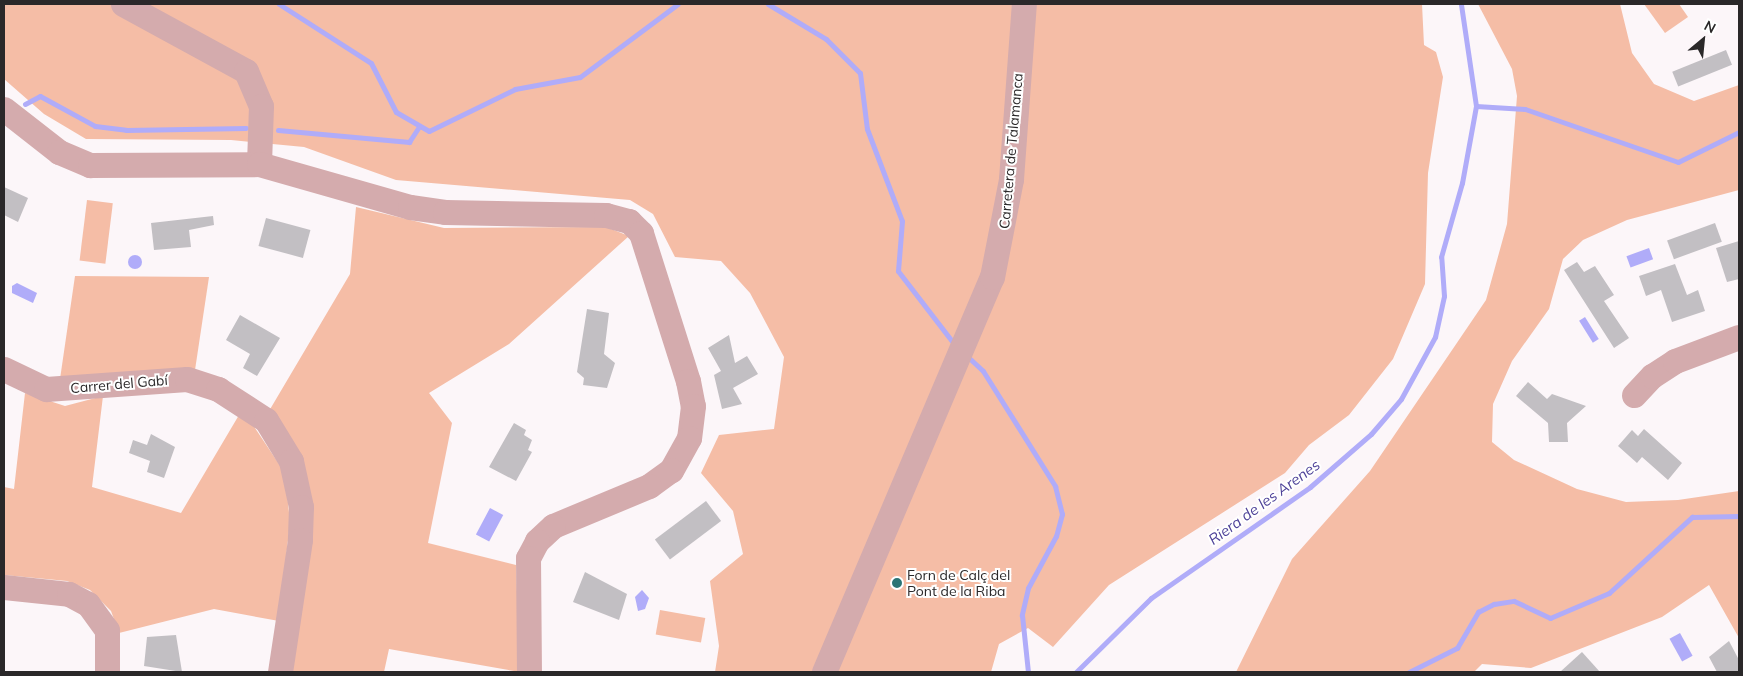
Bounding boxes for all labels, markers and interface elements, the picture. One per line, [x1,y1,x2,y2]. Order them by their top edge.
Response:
north arrow [1678,15,1728,65]
text: N [1701,16,1719,37]
street label: Carretera de Talamanca [996,72,1026,230]
street label: Carrer del Gabí [70,371,168,397]
water label: Riera de les Arenes [1205,455,1323,549]
place label: Forn de Calç del Pont de la Riba [907,567,1010,600]
marker: Forn de Calç del Pont de la Riba [891,577,903,589]

